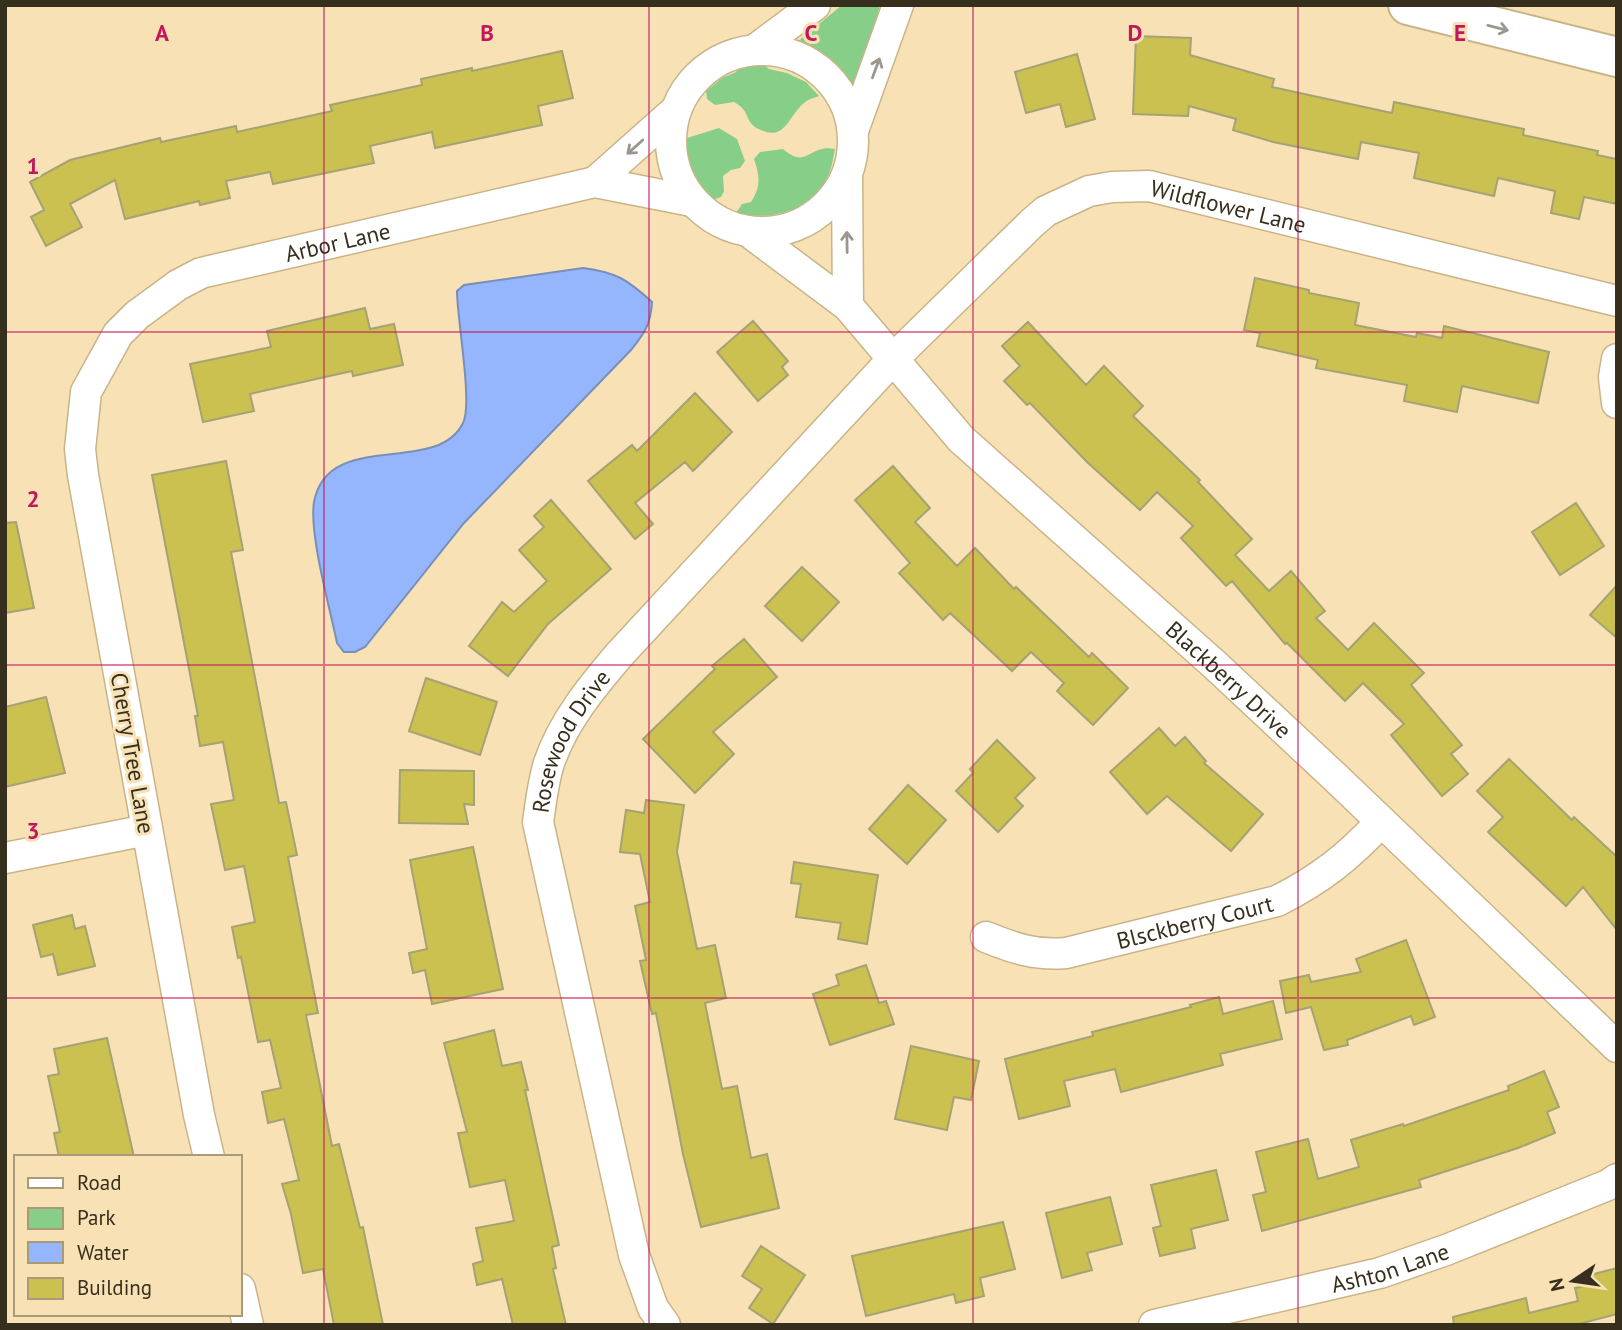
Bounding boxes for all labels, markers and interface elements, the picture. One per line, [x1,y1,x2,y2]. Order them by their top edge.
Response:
text: A [155,18,169,47]
text: B [480,18,494,47]
text: C [805,18,818,47]
text: D [1128,18,1142,47]
text: E [1454,18,1466,47]
one-way arrow [1486,22,1509,35]
one-way arrow [870,57,883,79]
one-way arrow [626,139,644,155]
text: 1 [26,151,40,180]
street label: Wildflower Lane [1148,172,1309,239]
street label: Arbor Lane [282,215,393,268]
one-way arrow [840,230,854,253]
text: 2 [26,484,40,513]
street label: Blackberry Drive [1160,614,1298,744]
street label: Rosewood Drive [525,663,616,814]
street label: Cherry Tree Lane [105,670,161,836]
text: 3 [26,816,40,845]
street label: Blsckberry Court [1113,888,1276,955]
legend [14,1155,242,1316]
text: Road [77,1169,121,1196]
text: Park [77,1204,116,1231]
street label: Ashton Lane [1328,1236,1453,1298]
text: Water [77,1239,129,1266]
north arrow [1538,1246,1608,1316]
text: Building [77,1274,152,1301]
text: N [1543,1276,1570,1294]

